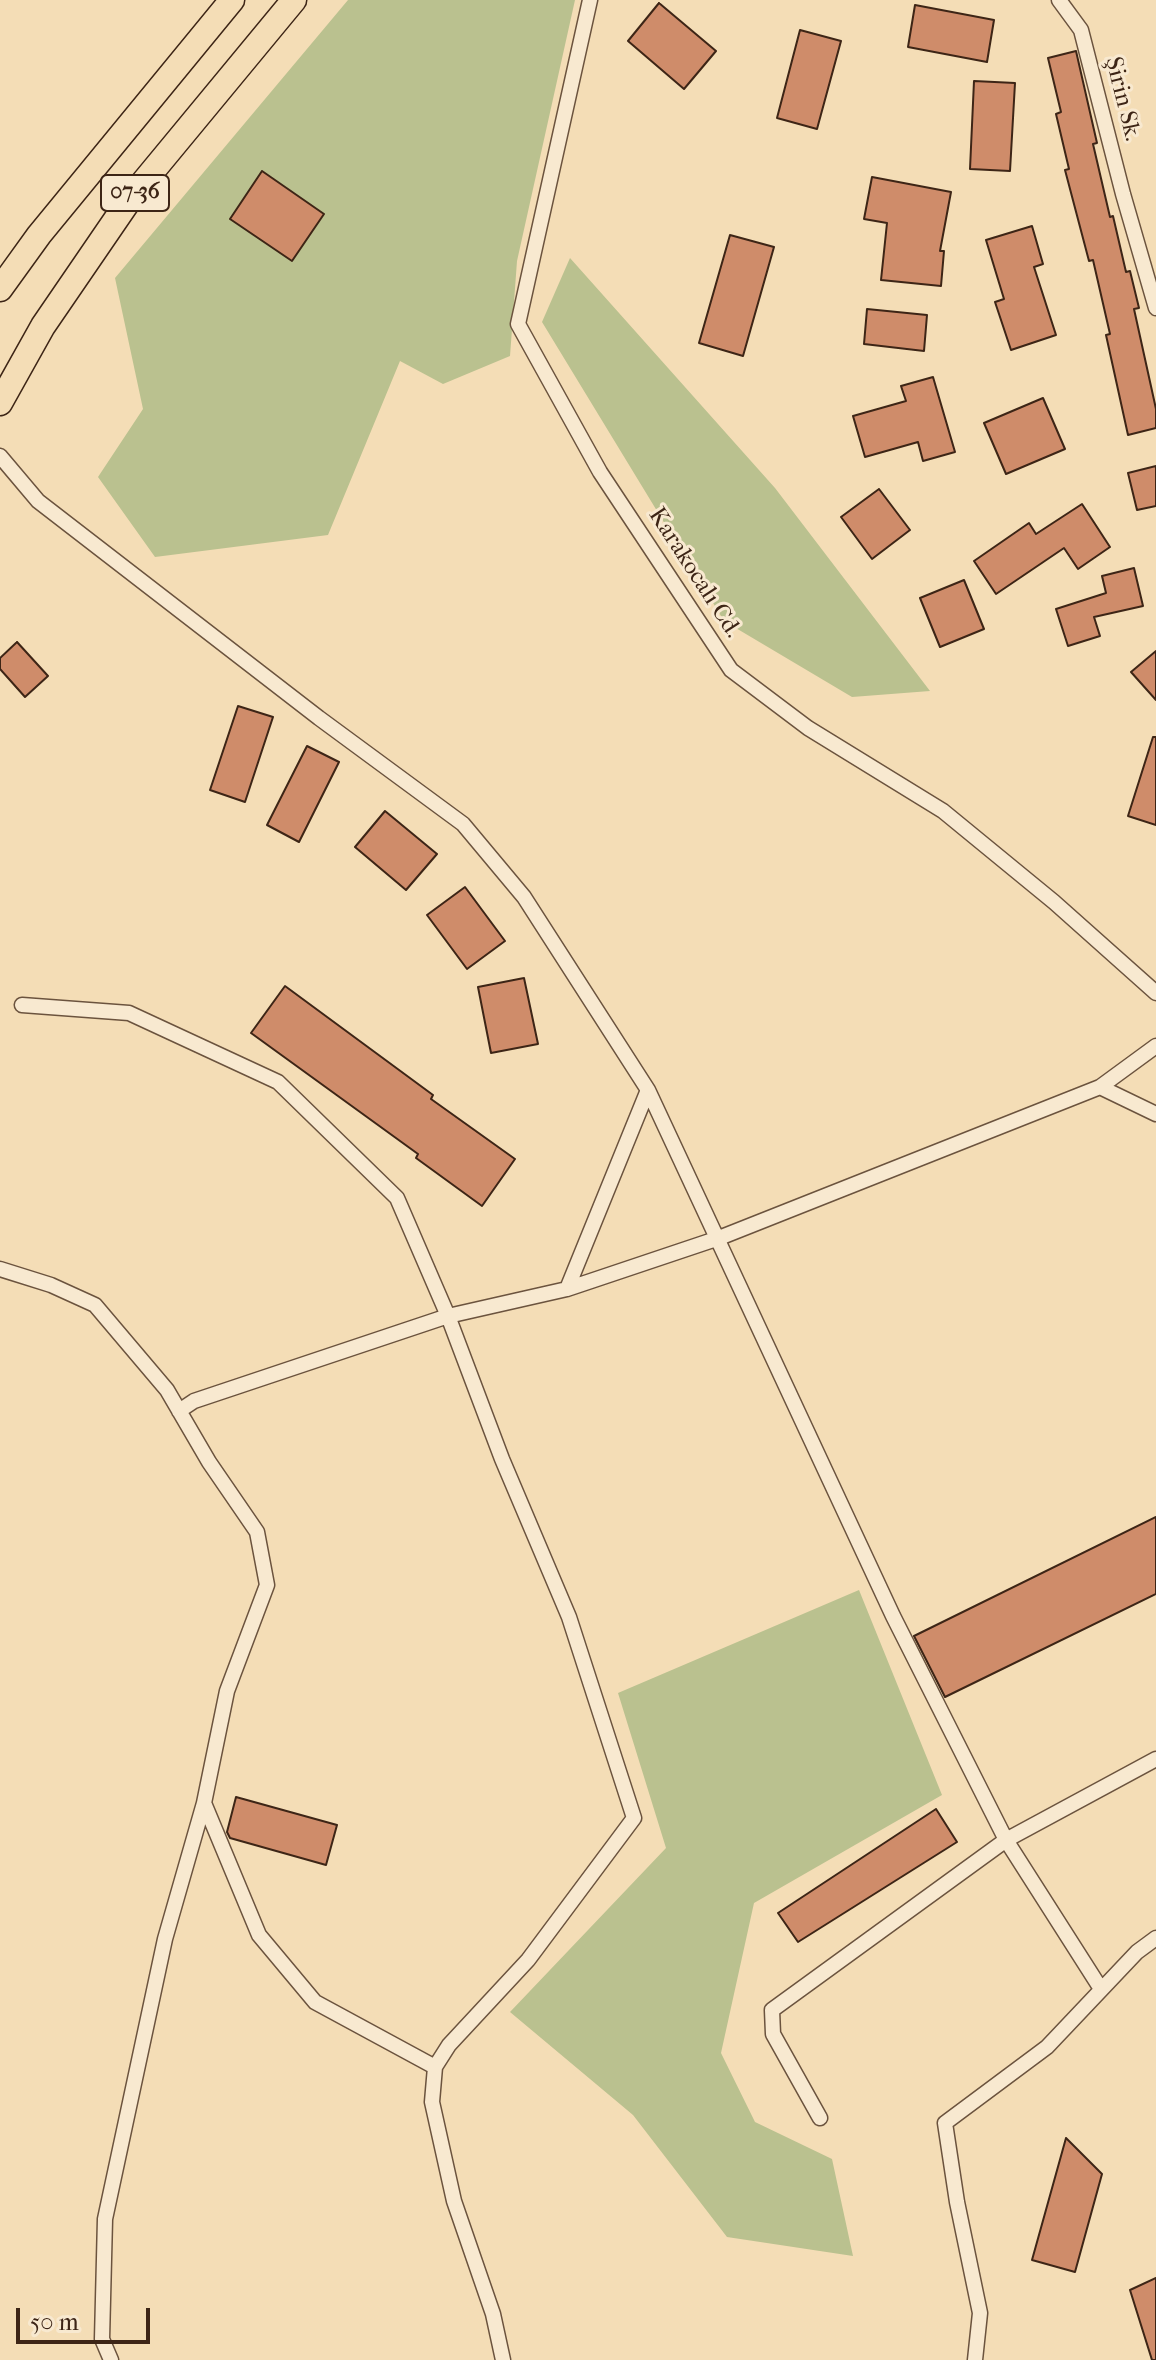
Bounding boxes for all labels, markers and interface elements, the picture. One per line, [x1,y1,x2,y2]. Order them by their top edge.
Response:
street label: Şirin Sk. [1098,54,1146,144]
road number: 07-36 [101,175,169,211]
street label: Karakocalı Cd. [641,503,747,643]
scale bar [20,2292,154,2342]
text: 50 m [30,2308,79,2336]

